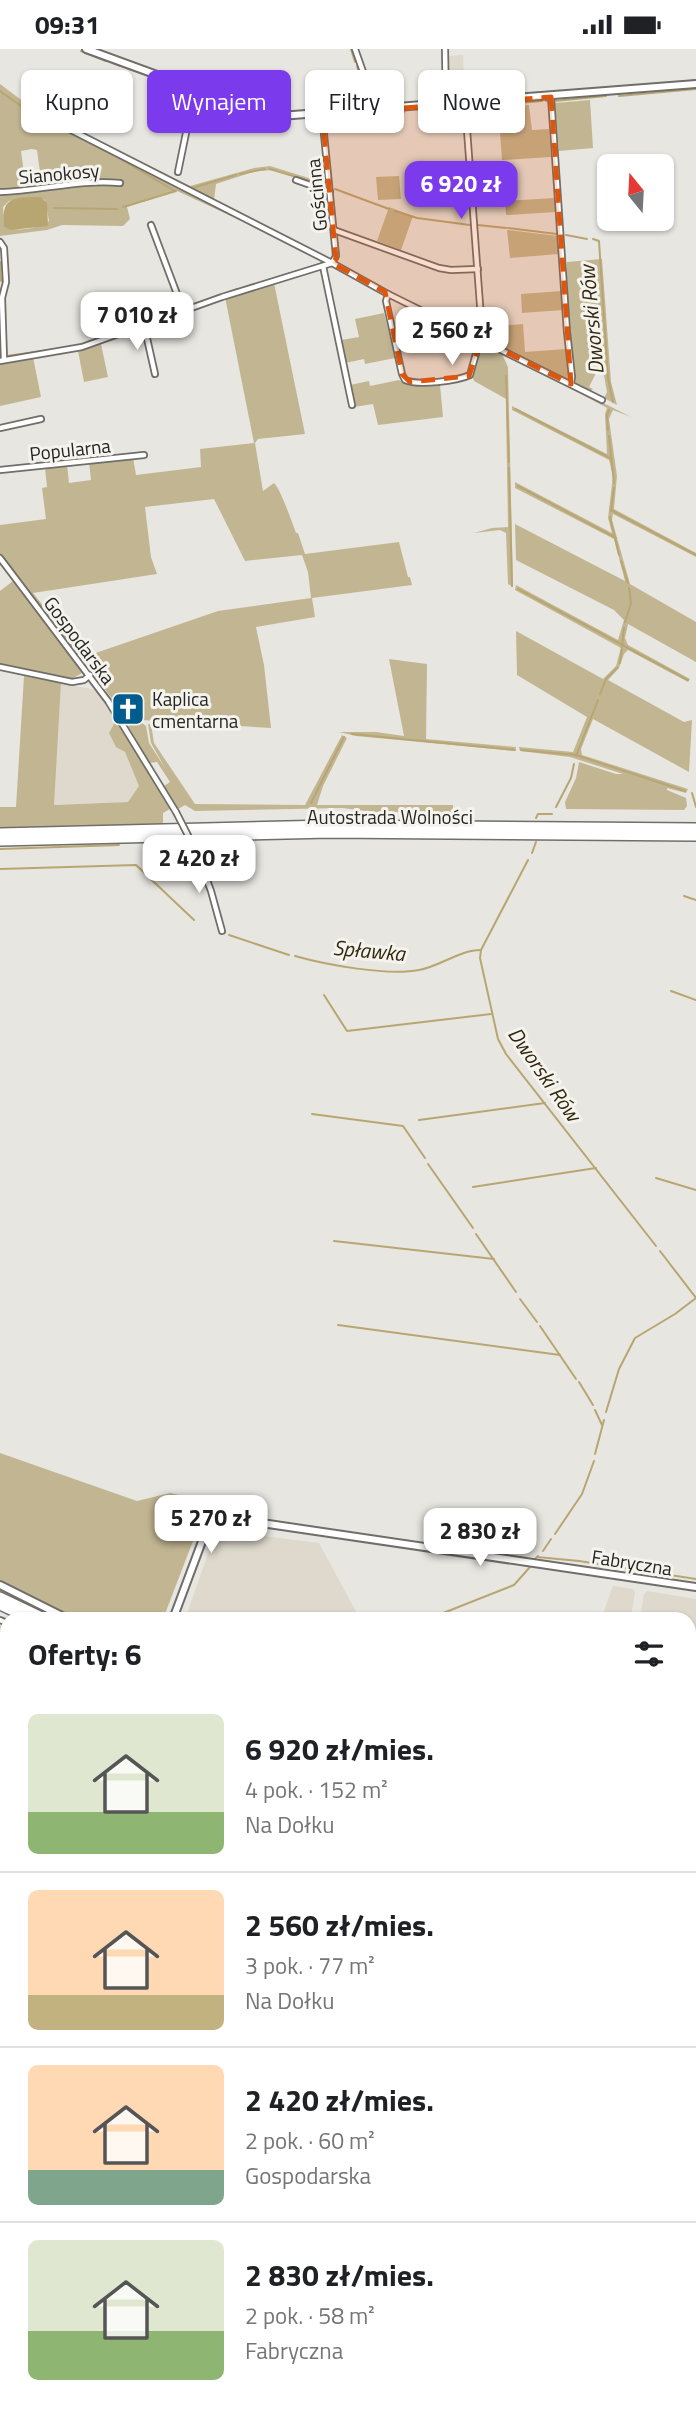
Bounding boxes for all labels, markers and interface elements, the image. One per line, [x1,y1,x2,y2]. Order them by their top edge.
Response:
text: 09:31 [35,5,100,44]
chip: Kupno [21,70,133,133]
chip: Wynajem [147,70,291,133]
chip: Filtry [305,70,404,133]
chip: Nowe [418,70,525,133]
north arrow [597,154,674,231]
map controls [597,154,674,231]
street label: Sianokosy [17,155,101,191]
street label: Gościnna [298,157,334,233]
pin: 6 920 zł [389,162,533,221]
text: 6 920 zł [421,166,501,201]
water label: Dworski Rów [570,261,612,376]
pin: 7 010 zł [65,293,209,352]
text: 7 010 zł [97,297,177,332]
pin: 2 560 zł [380,307,524,367]
text: 2 560 zł [412,312,492,347]
street label: Popularna [28,430,113,468]
street label: Gospodarska [37,590,123,691]
place label: Kaplica cmentarna [152,684,239,735]
church icon: Kaplica cmentarna [109,690,147,728]
street label: Autostrada Wolności [307,802,473,831]
pin: 2 420 zł [127,835,271,895]
text: 2 420 zł [159,840,239,875]
water label: Spławka [332,931,408,969]
water label: Dworski Rów [500,1020,591,1130]
pin: 5 270 zł [139,1495,283,1555]
text: 5 270 zł [171,1500,251,1535]
pin: 2 830 zł [408,1509,552,1568]
text: 2 830 zł [440,1513,520,1548]
street label: Fabryczna [590,1541,675,1583]
text: Oferty: 6 [28,1631,142,1677]
icon: filters [630,1635,668,1673]
text: 6 920 zł/mies. [245,1726,434,1772]
icon: home [84,1742,168,1826]
text: 4 pok. · 152 m² [245,1772,388,1807]
text: Na Dołku [245,1807,334,1842]
text: 2 560 zł/mies. [245,1902,434,1948]
icon: home [84,1918,168,2002]
text: 3 pok. · 77 m² [245,1948,375,1983]
text: Na Dołku [245,1983,334,2018]
text: 2 420 zł/mies. [245,2077,434,2123]
icon: home [84,2093,168,2177]
text: 2 pok. · 60 m² [245,2123,375,2158]
text: Gospodarska [245,2158,371,2193]
text: 2 830 zł/mies. [245,2252,434,2298]
icon: home [84,2268,168,2352]
text: 2 pok. · 58 m² [245,2298,375,2333]
text: Fabryczna [245,2333,343,2368]

